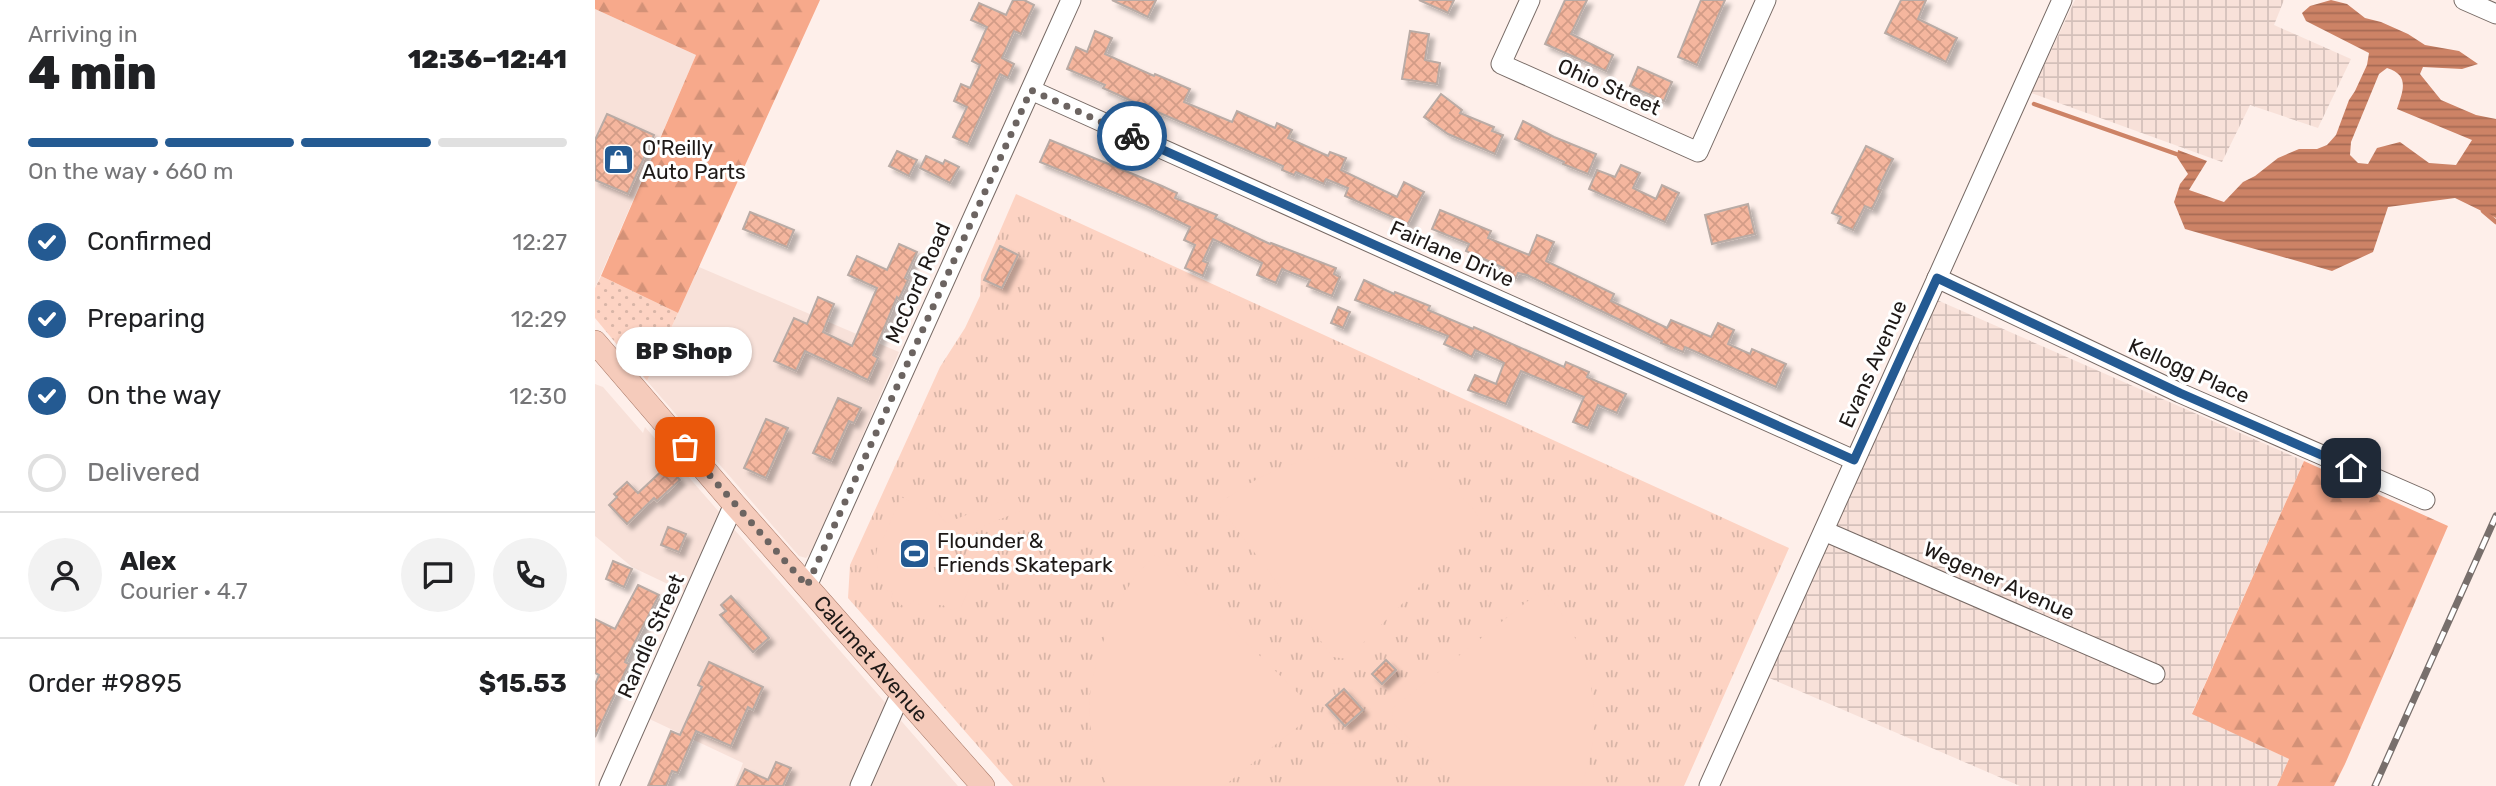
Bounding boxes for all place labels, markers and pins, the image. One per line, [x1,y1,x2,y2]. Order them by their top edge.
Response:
place label: O'Reilly Auto Parts [642,135,746,184]
shop icon: O'Reilly Auto Parts [602,143,636,177]
callout: BP Shop [617,328,753,377]
pin [655,417,715,477]
pin [2321,438,2381,498]
place label: Flounder & Friends Skatepark [937,528,1113,577]
sports icon: Flounder & Friends Skatepark [897,536,931,570]

